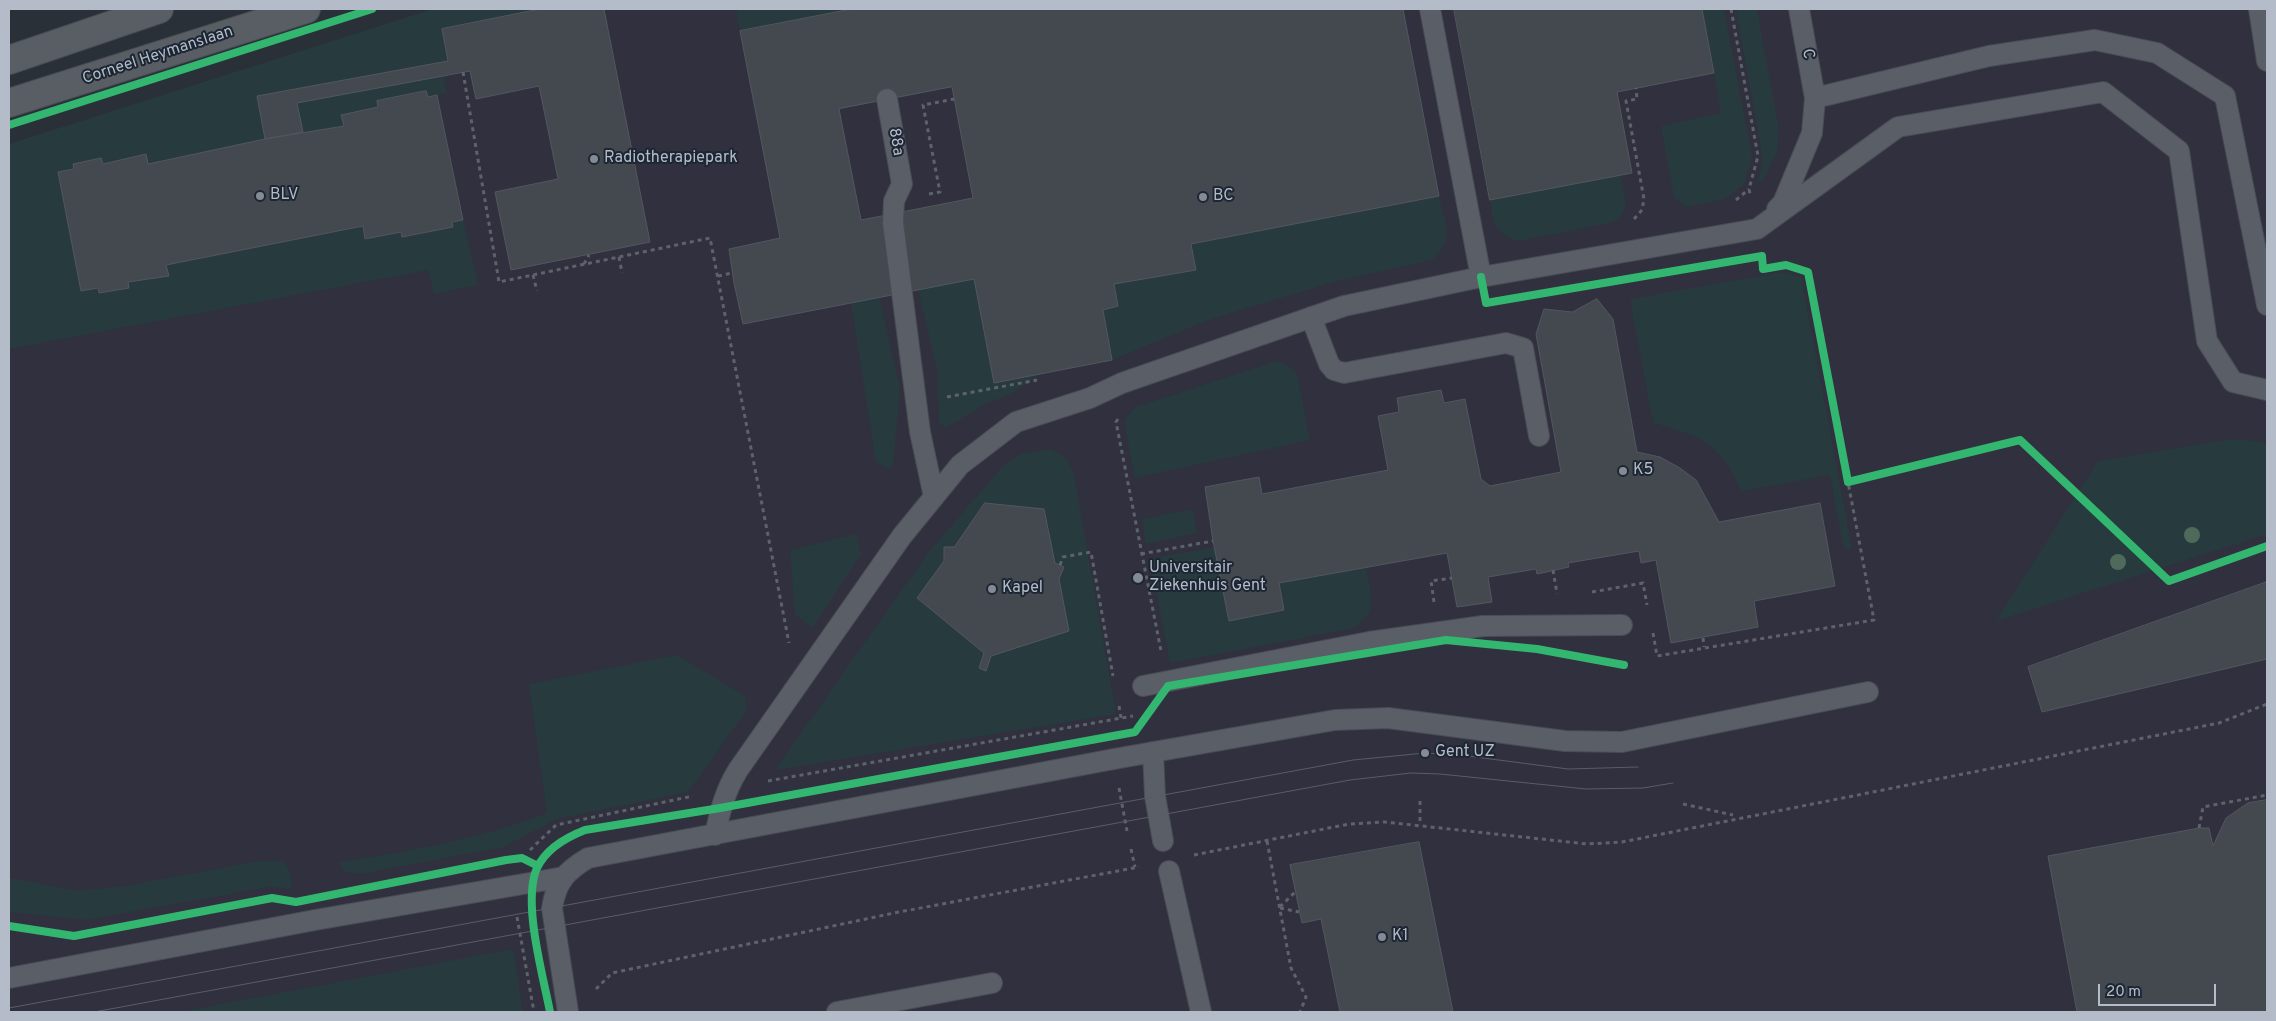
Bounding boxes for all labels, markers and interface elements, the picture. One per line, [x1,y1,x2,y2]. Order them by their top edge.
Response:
street label: Corneel Heymanslaan [80,23,236,89]
street label: C [1797,47,1817,61]
street label: 88a [883,126,907,158]
place label: Radiotherapiepark [604,149,738,169]
marker: Radiotherapiepark [588,153,600,165]
place label: BLV [270,186,298,206]
place label: BC [1213,187,1234,207]
marker: BLV [254,190,266,202]
marker: BC [1197,191,1209,203]
place label: K5 [1633,461,1653,481]
marker: K5 [1617,465,1629,477]
place label: Universitair Ziekenhuis Gent [1149,559,1266,597]
marker: Universitair Ziekenhuis Gent [1131,571,1145,585]
place label: Kapel [1002,579,1043,599]
marker: Kapel [986,583,998,595]
place label: Gent UZ [1435,743,1495,763]
marker: Gent UZ [1419,747,1431,759]
place label: K1 [1392,927,1408,947]
marker: K1 [1376,931,1388,943]
scale bar [2101,974,2218,1006]
text: 20 m [2106,983,2141,1002]

